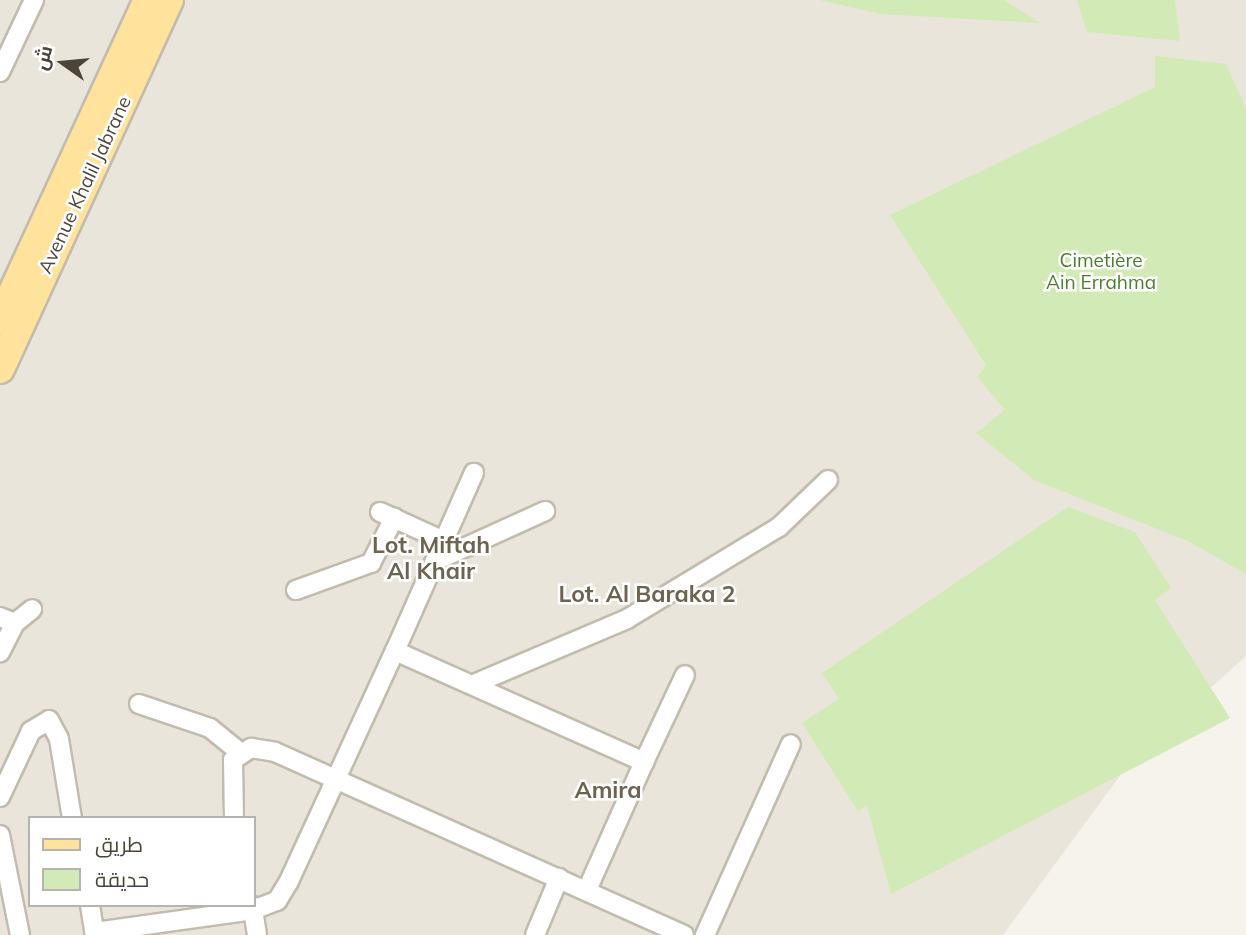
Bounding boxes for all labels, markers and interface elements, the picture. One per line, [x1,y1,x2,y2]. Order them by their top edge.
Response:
north arrow [28,28,98,98]
text: ش [28,43,57,72]
street label: Avenue Khalil Jabrane [34,93,136,277]
park label: Cimetière Ain Errahma [1046,250,1156,294]
district label: Lot. Miftah Al Khair [372,531,490,585]
district label: Lot. Al Baraka 2 [558,580,736,608]
district label: Amira [574,776,642,804]
legend [28,816,256,907]
text: طريق [95,831,143,857]
text: حديقة [95,866,149,892]

